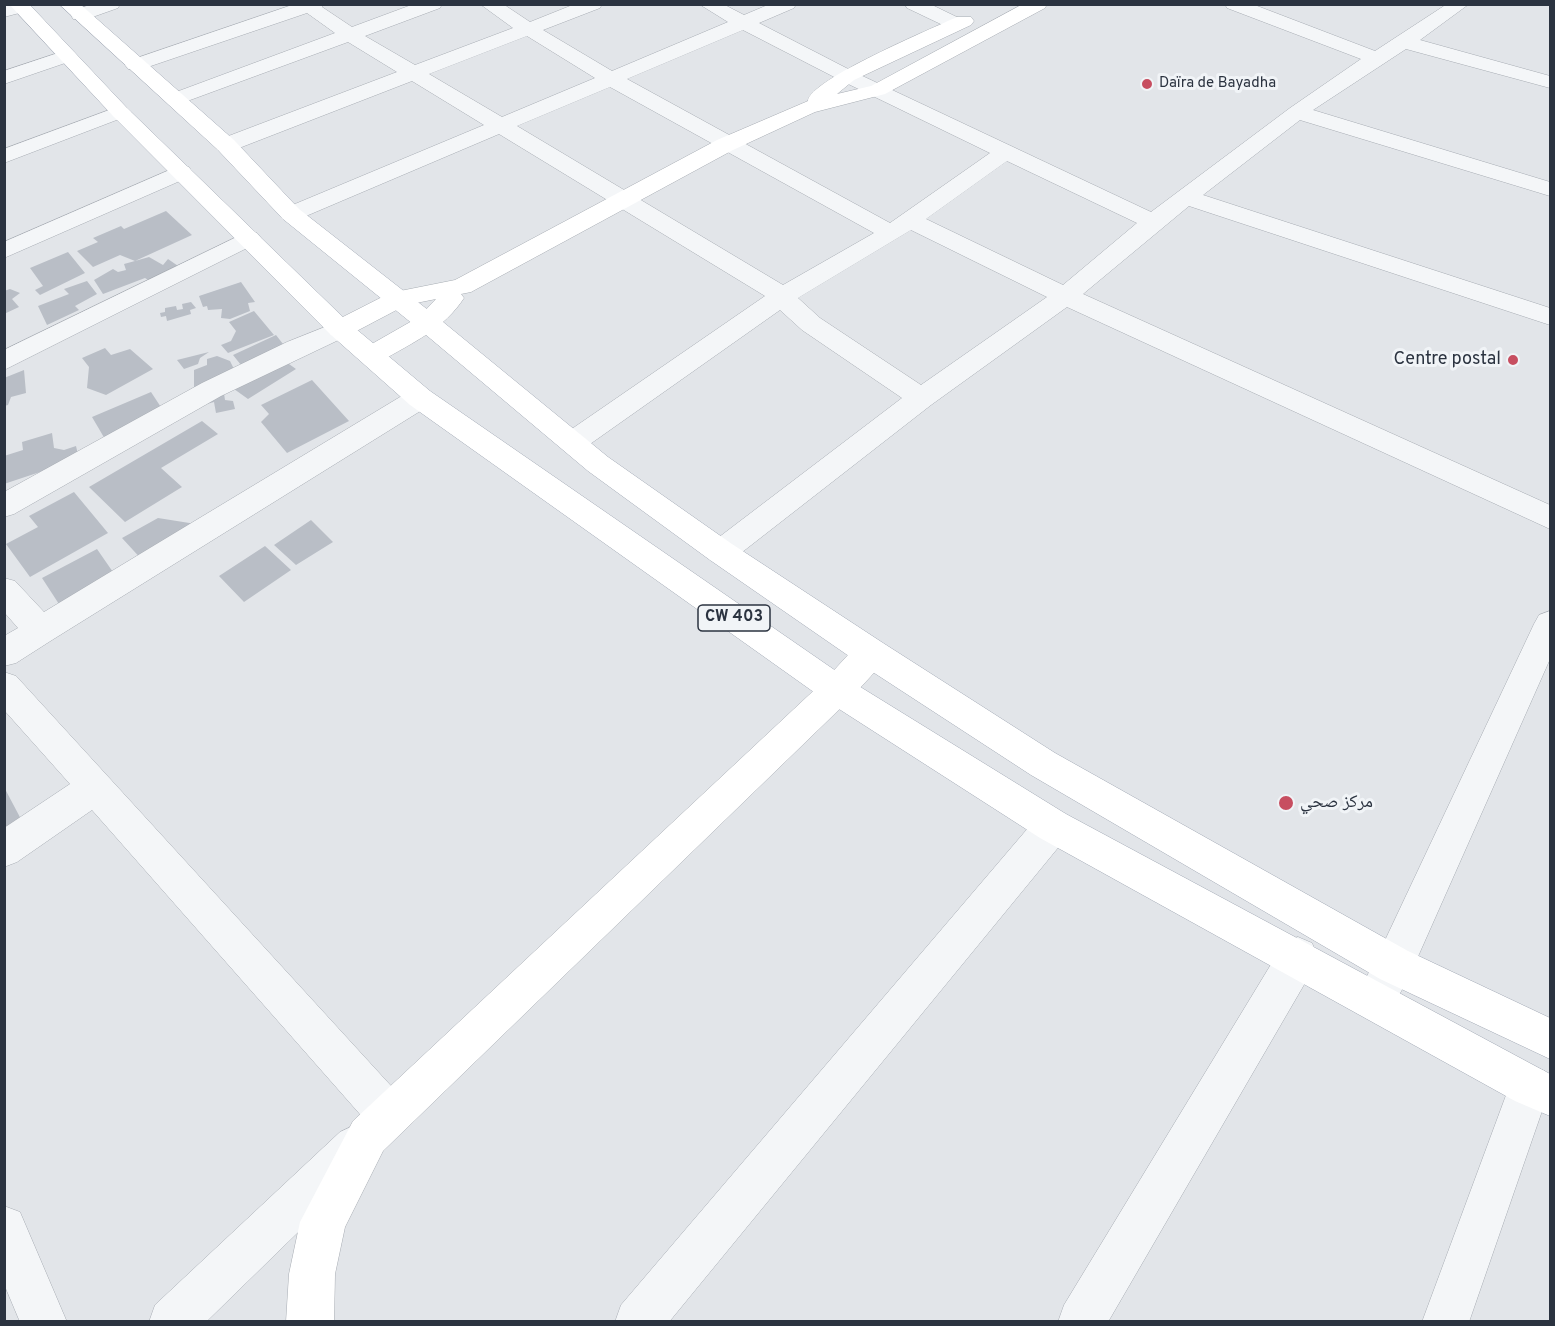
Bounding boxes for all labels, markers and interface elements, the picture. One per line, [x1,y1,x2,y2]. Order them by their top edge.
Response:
place label: Daïra de Bayadha [1159,75,1276,93]
marker: Daïra de Bayadha [1140,77,1154,91]
place label: Centre postal [1394,349,1501,371]
marker: Centre postal [1506,353,1520,367]
road number: CW 403 [698,605,770,631]
place label: مركز صحي [1300,792,1373,814]
marker: مركز صحي [1277,794,1295,812]

